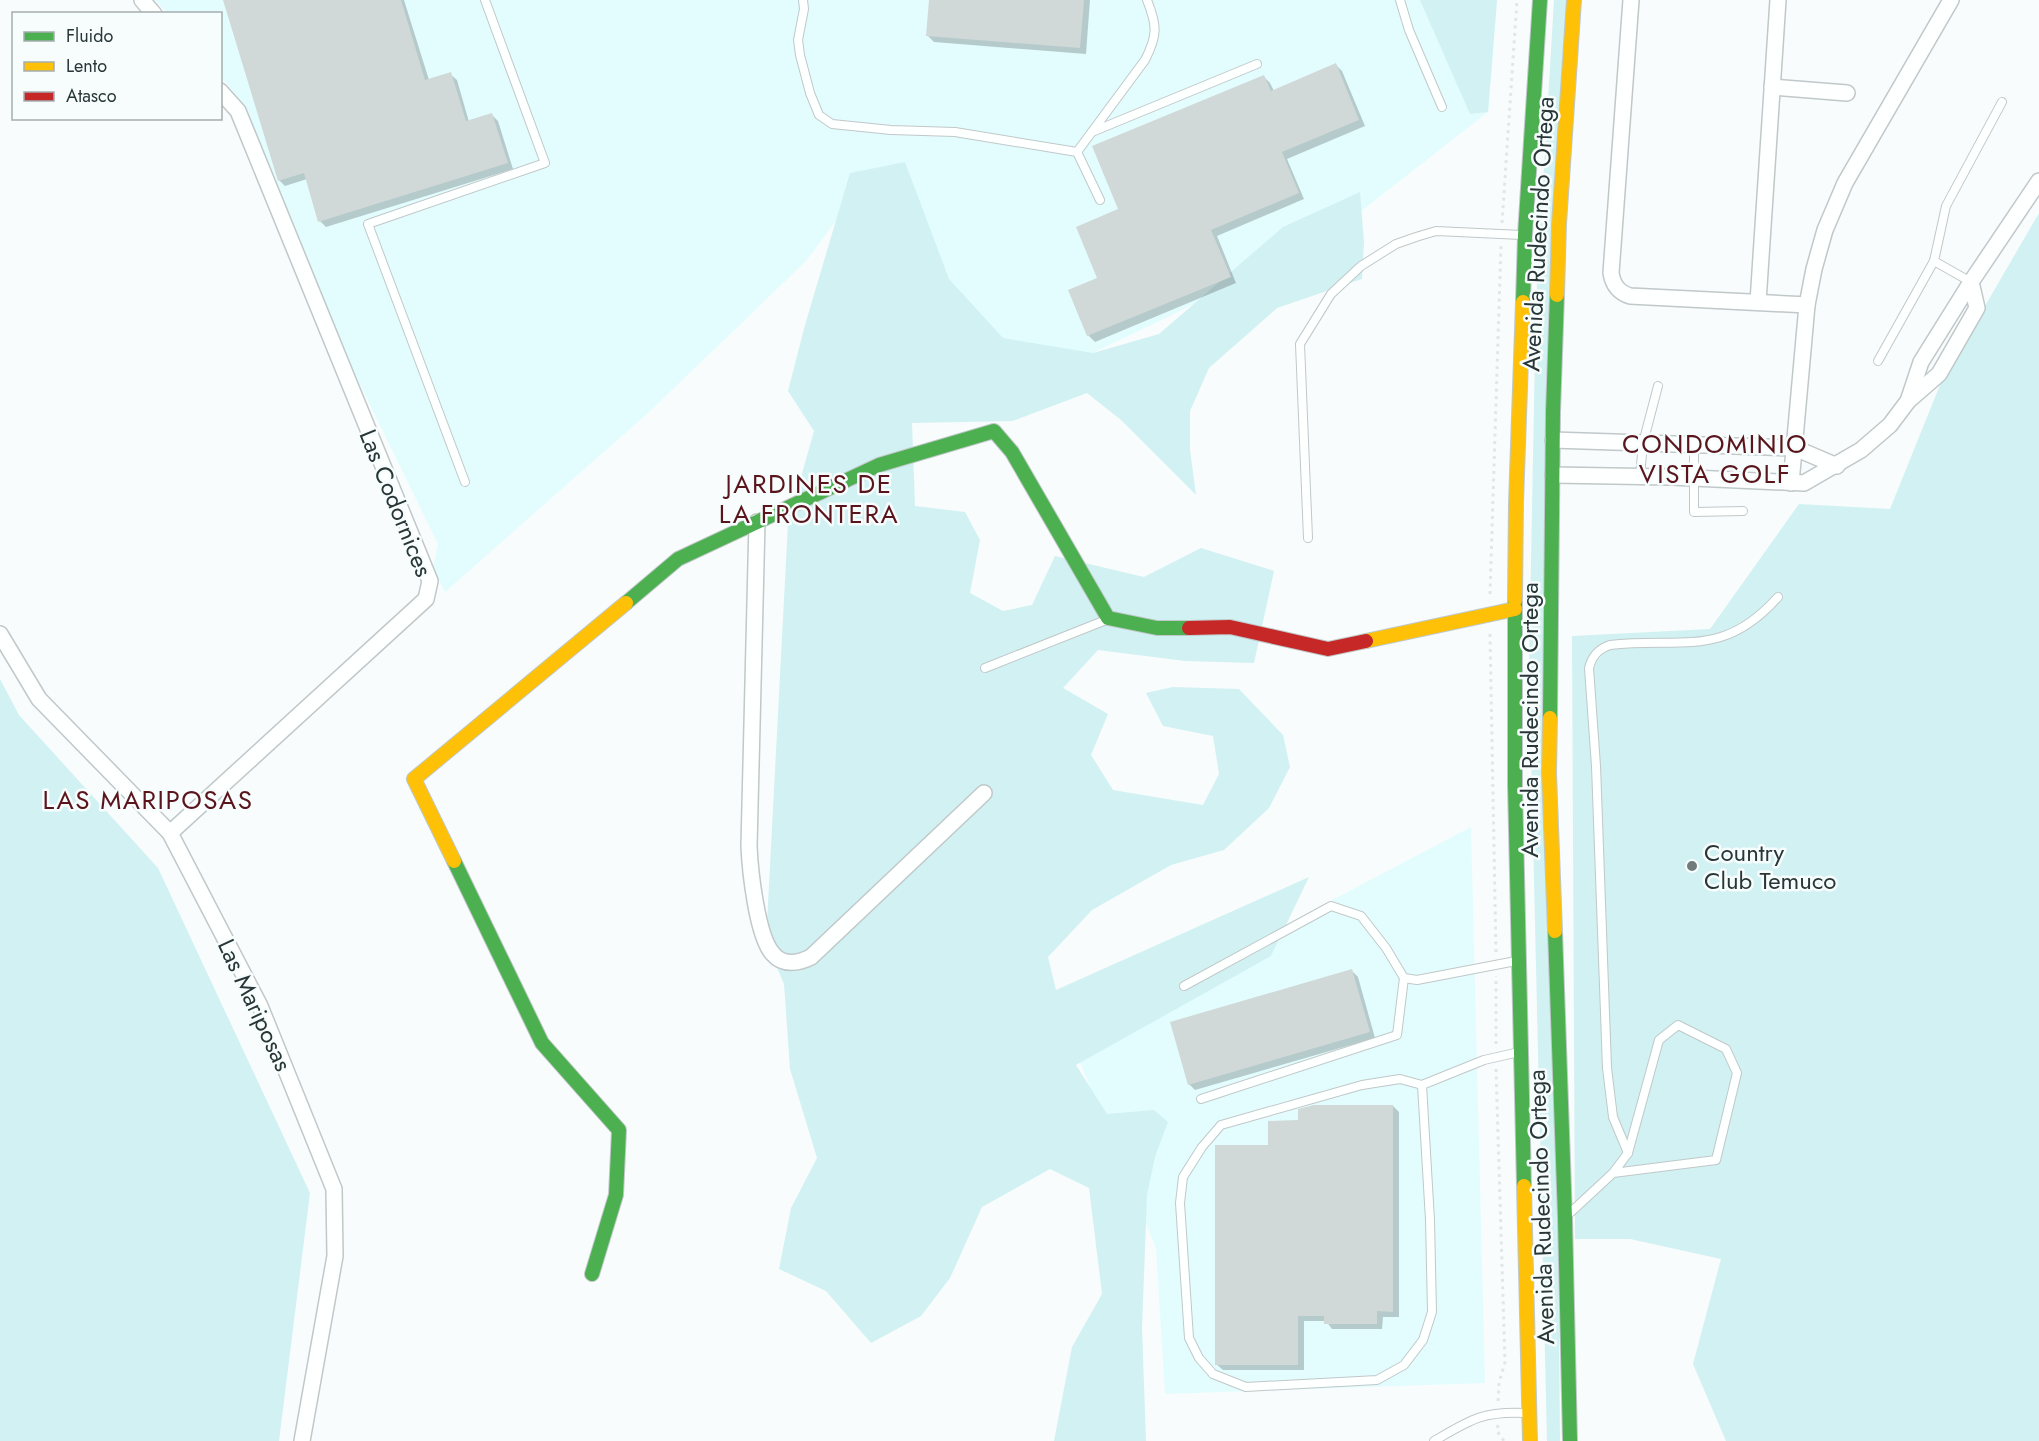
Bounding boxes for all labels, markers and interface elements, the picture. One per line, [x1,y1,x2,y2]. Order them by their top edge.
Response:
legend [12,12,222,120]
text: Fluido [66,23,114,49]
text: Lento [66,53,107,79]
text: Atasco [66,83,117,109]
street label: Avenida Rudecindo Ortega [1513,96,1563,372]
street label: Las Codornices [351,424,441,582]
district label: CONDOMINIO VISTA GOLF [1622,425,1808,493]
district label: JARDINES DE LA FRONTERA [719,465,899,533]
street label: Avenida Rudecindo Ortega [1512,582,1547,858]
district label: LAS MARIPOSAS [43,781,253,819]
place label: Country Club Temuco [1704,835,1836,898]
marker: Country Club Temuco [1685,859,1699,873]
street label: Las Mariposas [209,933,301,1077]
street label: Avenida Rudecindo Ortega [1519,1069,1563,1345]

